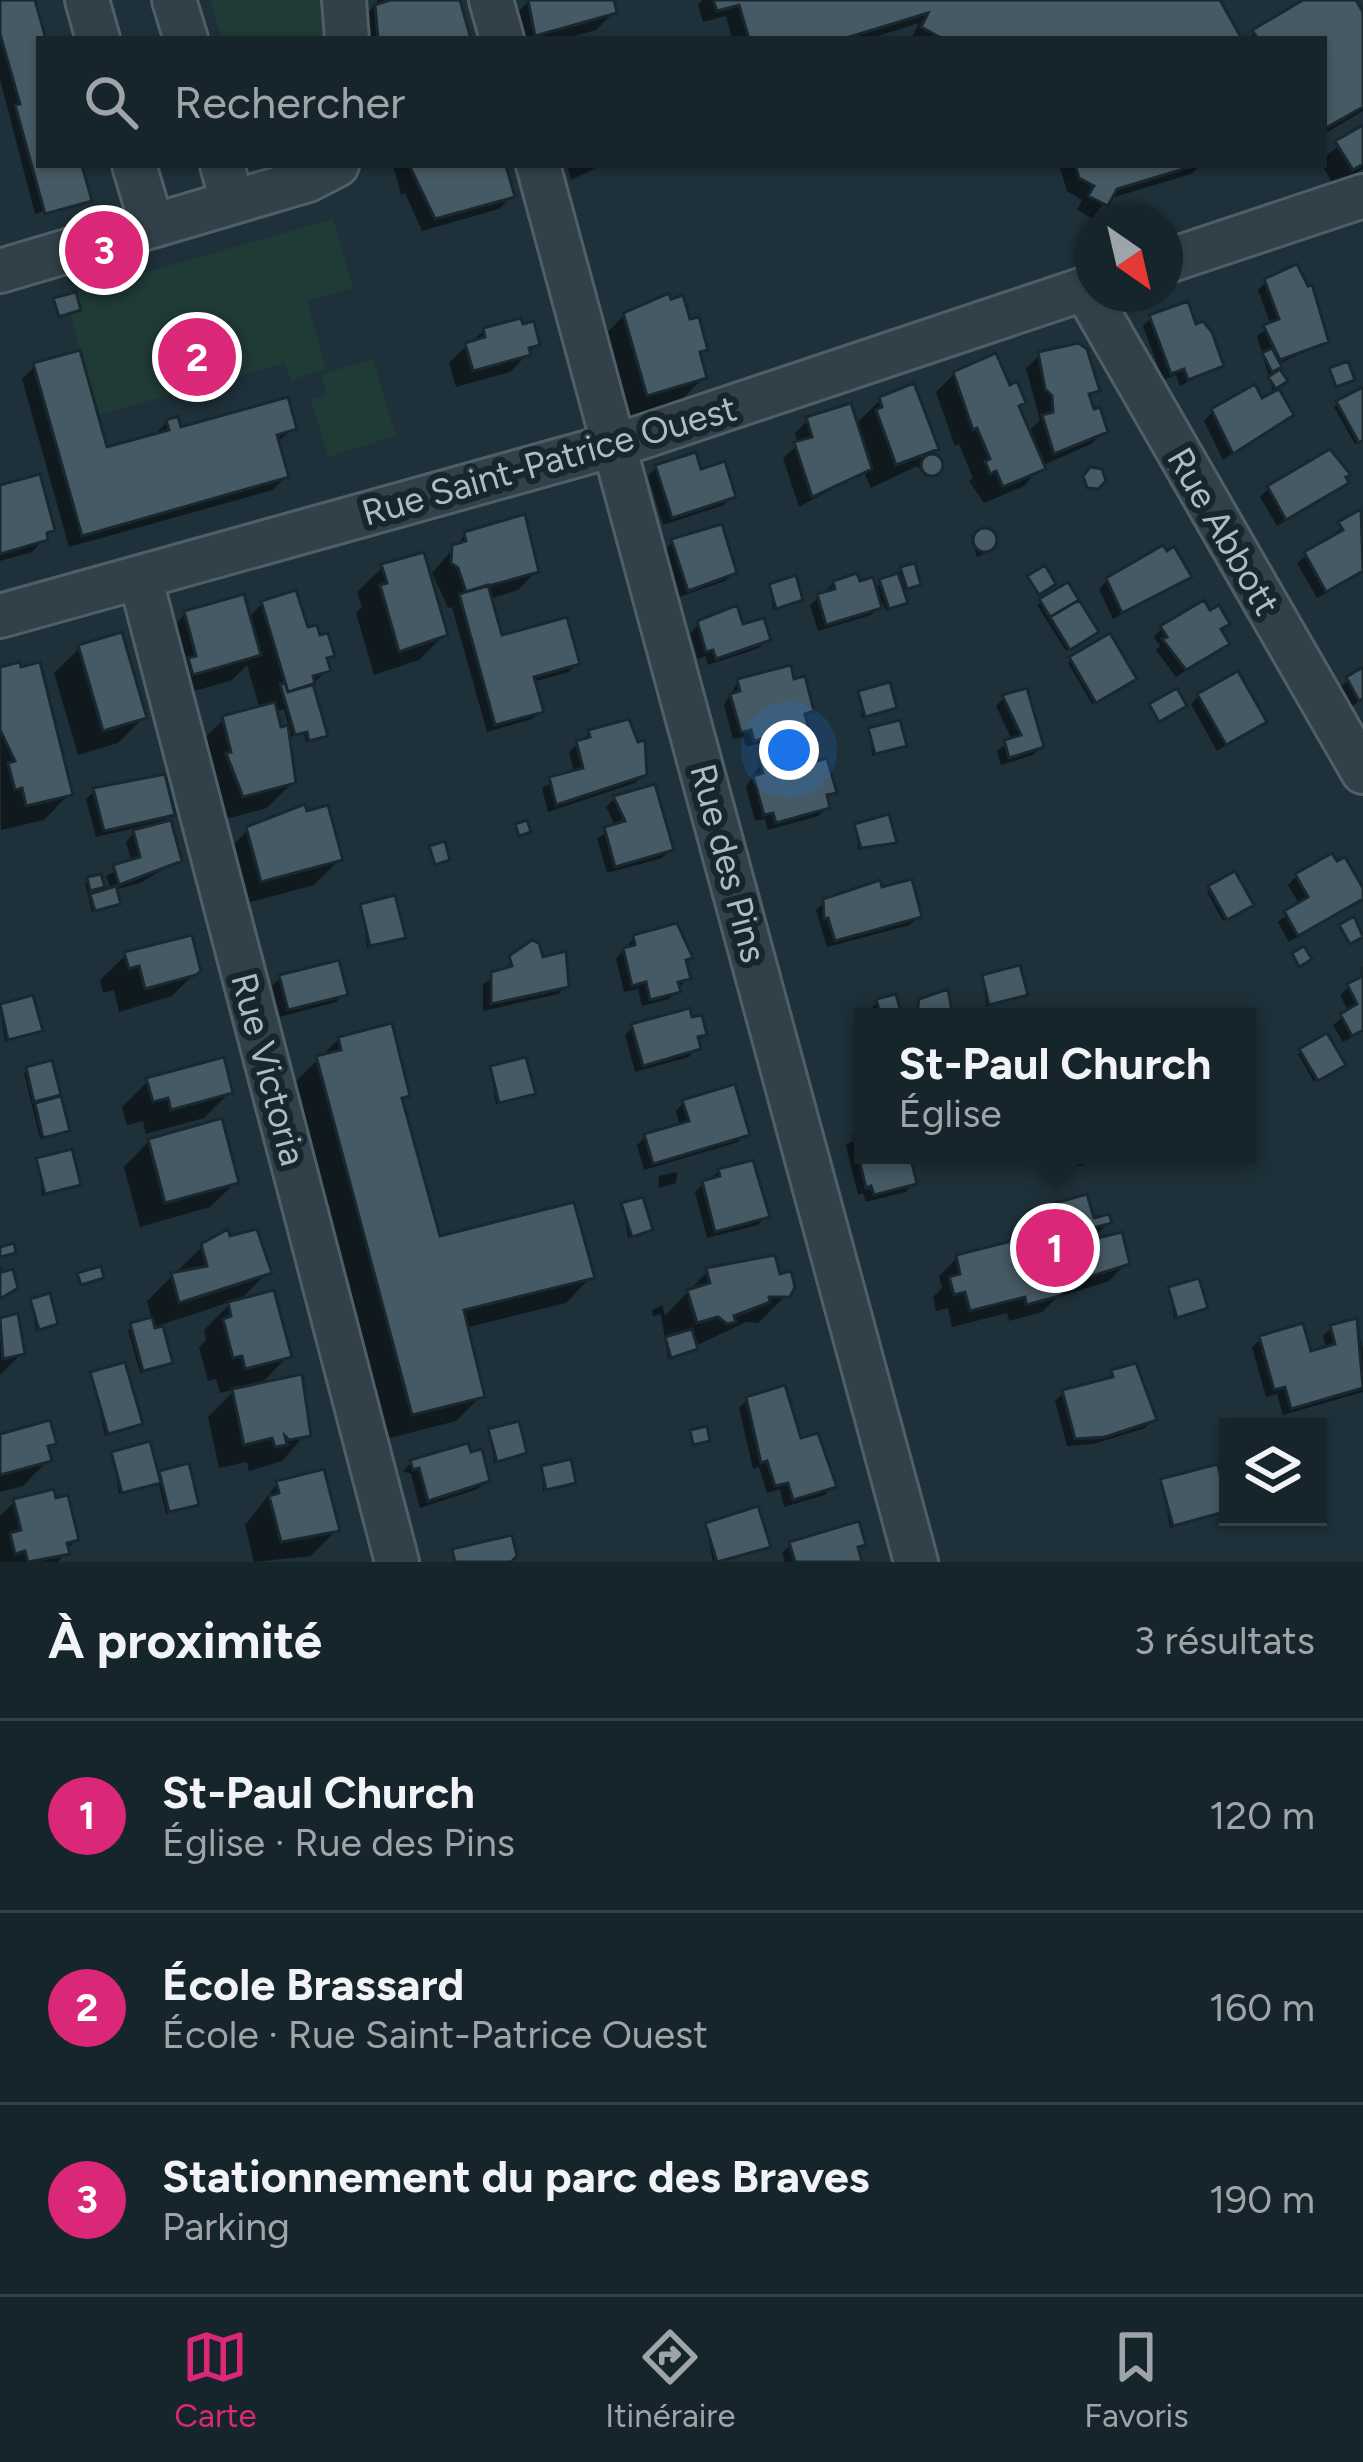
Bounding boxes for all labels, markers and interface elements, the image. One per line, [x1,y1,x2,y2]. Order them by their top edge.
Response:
search box [36,36,1327,168]
icon: search [78,69,144,135]
text: Rechercher [174,75,405,129]
north arrow [1075,204,1183,312]
pin: 3 [65,205,143,295]
pin: 2 [158,312,236,402]
street label: Rue Saint-Patrice Ouest [357,386,741,535]
street label: Rue Abbott [1158,440,1289,622]
your location [759,720,819,780]
street label: Rue des Pins [681,759,776,967]
street label: Rue Victoria [222,968,315,1170]
popup [854,1008,1256,1164]
text: St-Paul Church [899,1036,1211,1090]
text: Église [899,1090,1002,1137]
pin: 1 [1016,1203,1094,1293]
map controls [1219,1418,1327,1526]
button: layers [1219,1418,1327,1526]
text: À proximité [48,1610,322,1671]
text: 3 résultats [1134,1617,1315,1664]
text: St-Paul Church [162,1765,475,1819]
text: 1 [79,1792,95,1839]
text: 120 m [1209,1792,1315,1839]
text: Église · Rue des Pins [162,1819,515,1866]
text: École Brassard [162,1957,464,2011]
text: 2 [76,1984,98,2031]
text: 160 m [1209,1984,1315,2031]
text: École · Rue Saint-Patrice Ouest [162,2011,708,2058]
text: Stationnement du parc des Braves [162,2149,870,2203]
text: 3 [76,2176,98,2223]
text: 190 m [1209,2176,1315,2223]
text: Parking [162,2203,290,2250]
tab: Carte [174,2324,257,2435]
tab: Itinéraire [605,2324,736,2435]
tab: Favoris [1084,2324,1189,2435]

